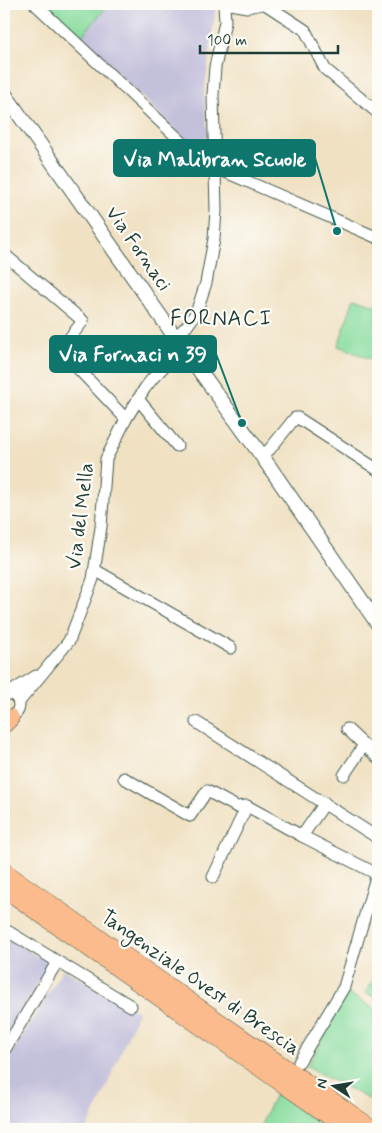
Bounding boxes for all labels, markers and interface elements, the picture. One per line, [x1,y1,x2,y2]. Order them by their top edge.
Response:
scale bar [200,22,337,54]
text: 100 m [207,31,247,51]
callout: Via Malibran Scuole [114,140,315,176]
text: Via Malibran Scuole [124,146,307,174]
street label: Via Fornaci [99,201,177,297]
district label: FORNACI [170,305,272,333]
callout: Via Fornaci n 39 [50,336,216,372]
text: Via Fornaci n 39 [59,341,207,369]
street label: Via del Mella [61,461,101,571]
street label: Tangenziale Ovest di Brescia [94,904,305,1063]
north arrow [310,1060,360,1110]
text: N [312,1077,332,1090]

